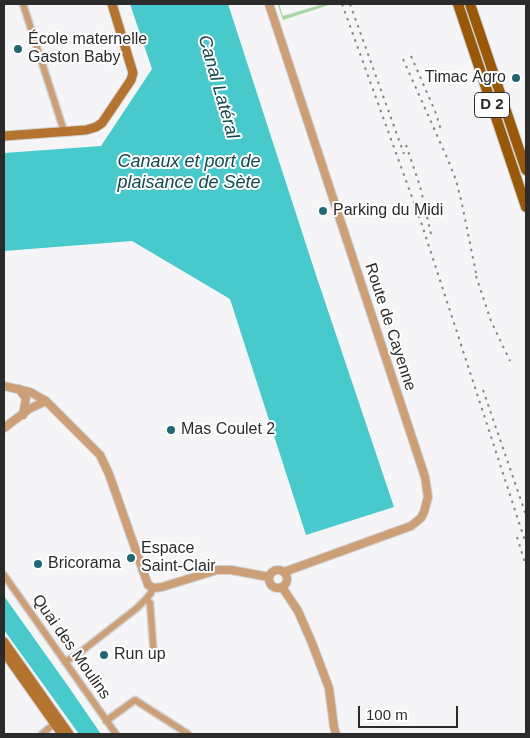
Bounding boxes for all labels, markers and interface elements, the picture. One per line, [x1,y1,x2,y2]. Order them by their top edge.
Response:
place label: École maternelle Gaston Baby [28,30,147,68]
water label: Canal Latéral [193,33,243,141]
marker: École maternelle Gaston Baby [12,43,24,55]
place label: Timac Agro [425,68,506,88]
marker: Timac Agro [510,72,522,84]
road number: D 2 [474,92,510,118]
water label: Canaux et port de plaisance de Sète [117,151,261,193]
place label: Parking du Midi [333,201,443,221]
marker: Parking du Midi [317,205,329,217]
street label: Route de Cayenne [360,261,420,393]
place label: Mas Coulet 2 [181,420,275,440]
marker: Mas Coulet 2 [165,424,177,436]
place label: Espace Saint-Clair [141,539,216,577]
marker: Espace Saint-Clair [125,552,137,564]
place label: Bricorama [48,554,121,574]
marker: Bricorama [32,558,44,570]
street label: Quai des Moulins [28,591,114,703]
place label: Run up [114,645,166,665]
marker: Run up [98,649,110,661]
scale bar [360,696,460,728]
text: 100 m [366,706,408,723]

